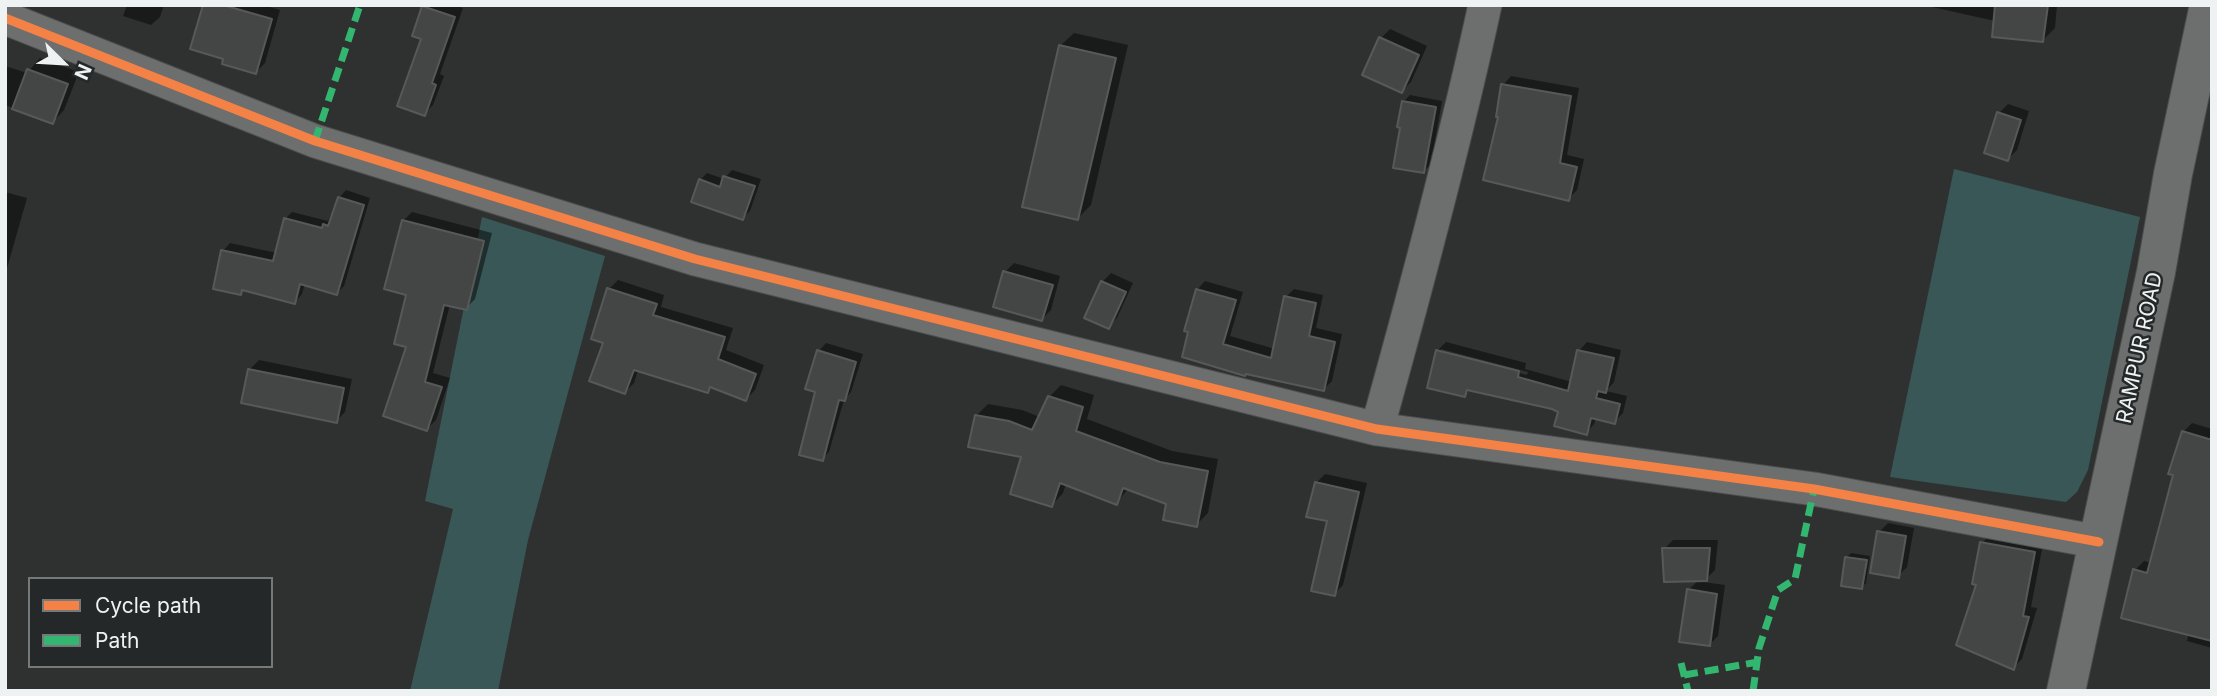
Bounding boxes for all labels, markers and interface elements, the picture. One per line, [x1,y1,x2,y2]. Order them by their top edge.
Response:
north arrow [28,28,98,98]
text: N [69,60,96,83]
street label: RAMPUR ROAD [2112,270,2168,426]
legend [28,577,273,668]
text: Cycle path [95,593,201,618]
text: Path [95,628,140,653]

